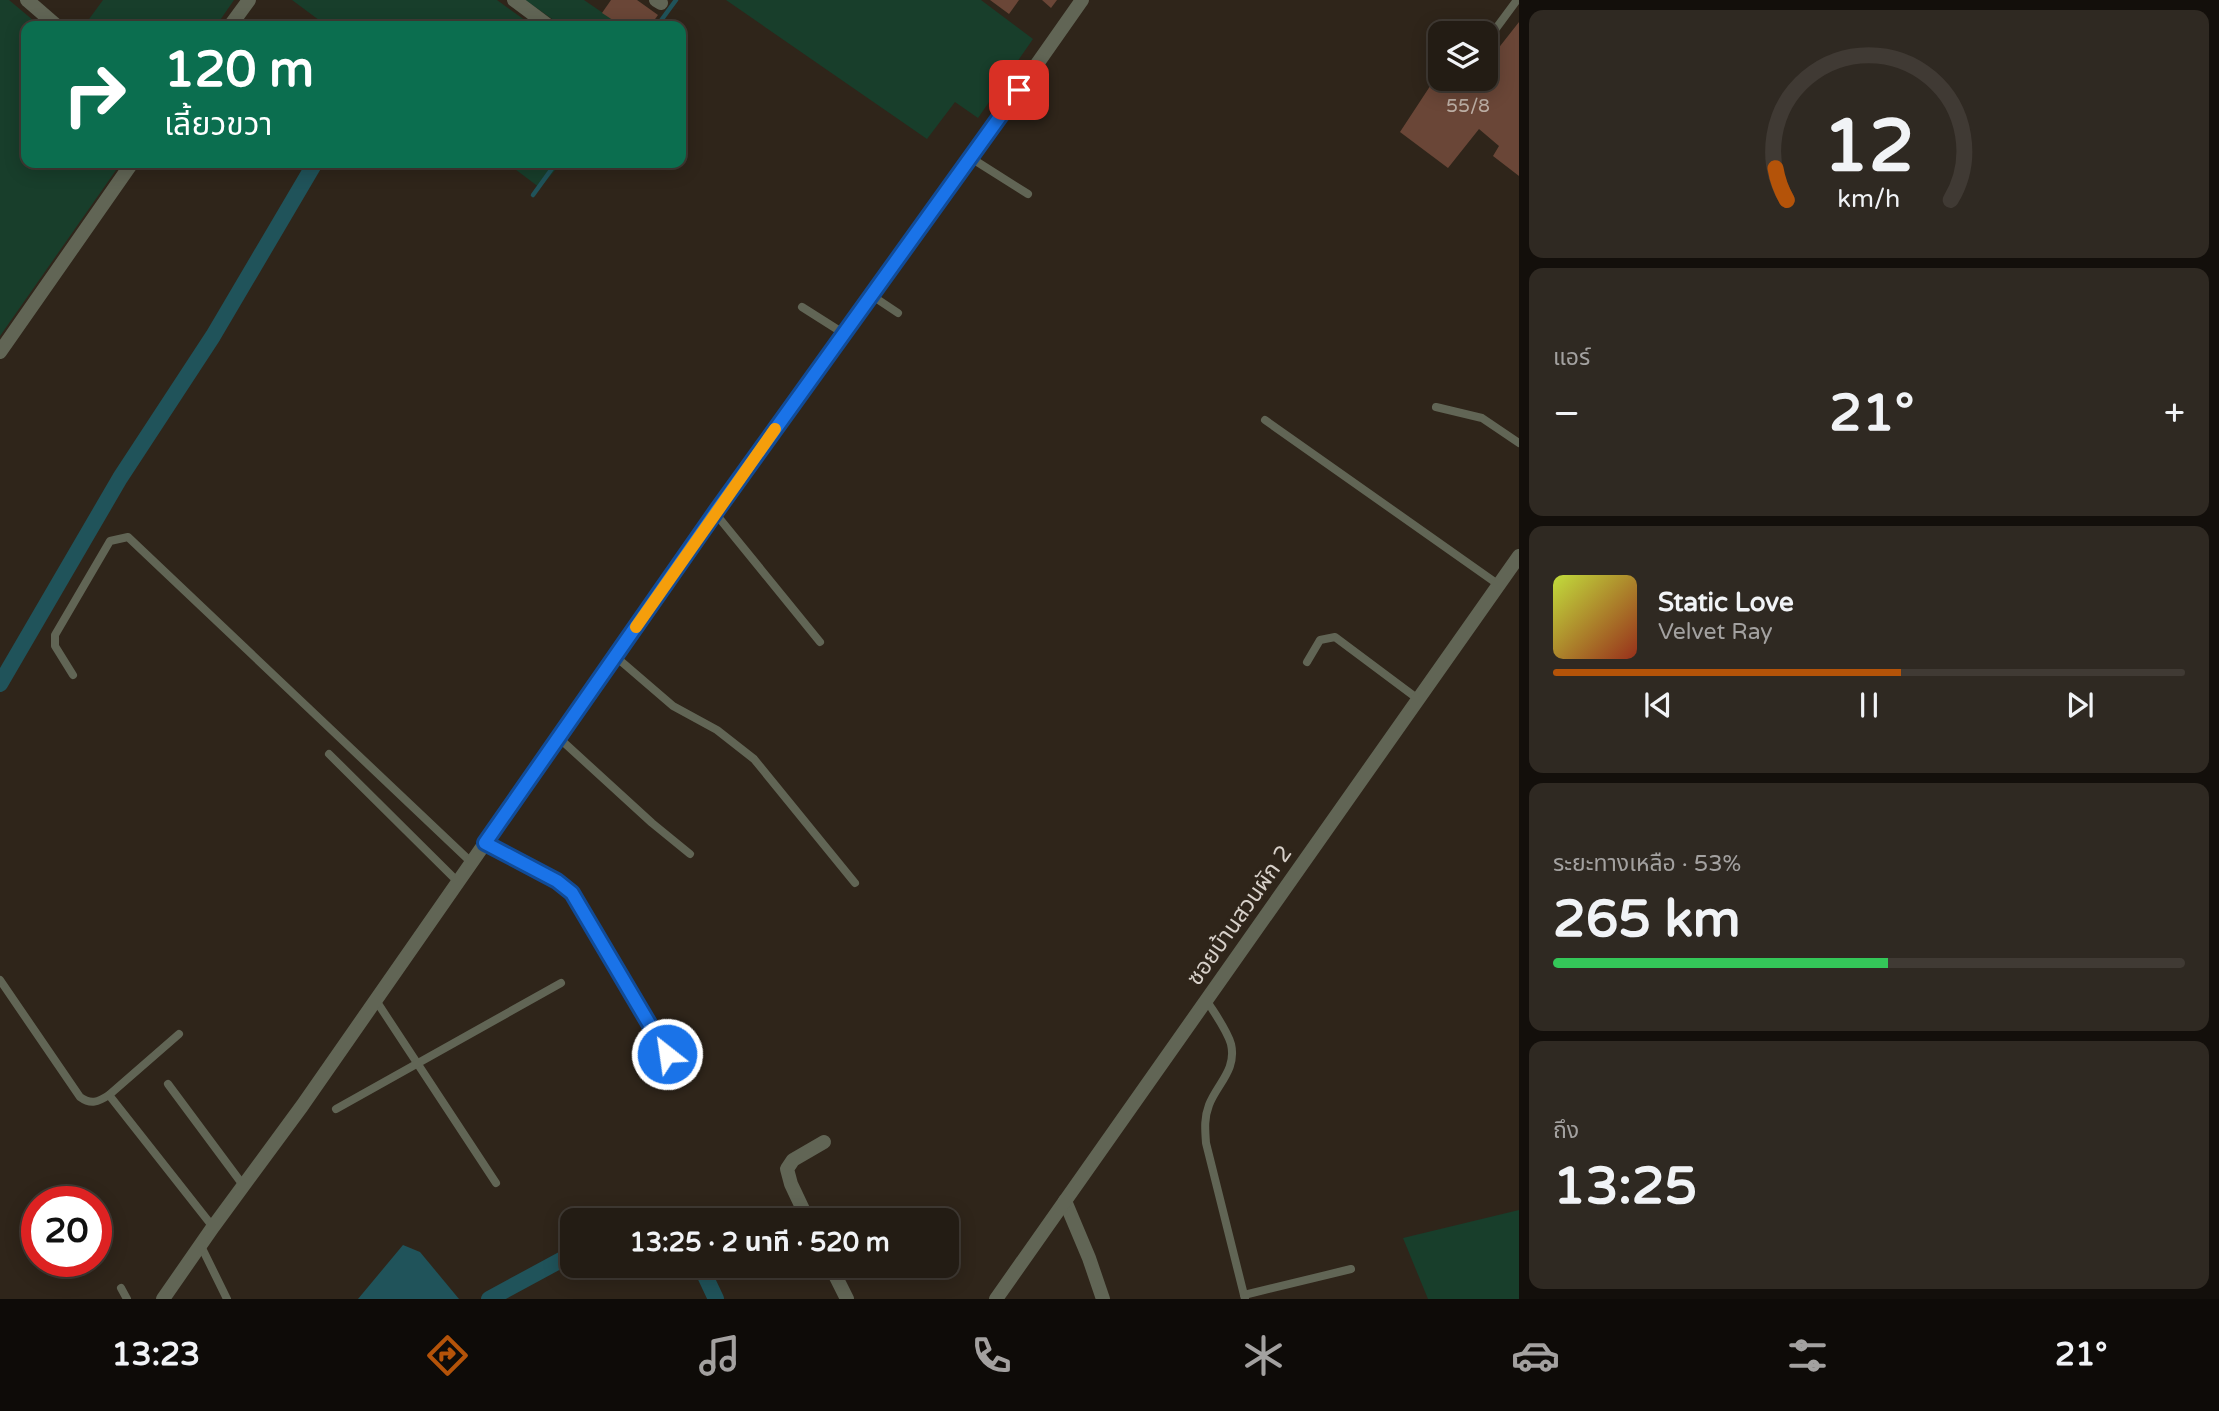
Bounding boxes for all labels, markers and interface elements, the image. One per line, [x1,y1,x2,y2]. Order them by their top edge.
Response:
map controls [1428,21,1498,91]
button: layers [1428,21,1498,91]
text: 120 m [164,41,314,100]
icon: right [49,49,140,140]
pin [989,60,1049,120]
icon: arrive [1000,71,1038,109]
house number: 55/8 [1446,95,1490,117]
text: 12 [1823,103,1915,191]
text: เลี้ยวขวา [164,106,272,144]
text: km/h [1838,184,1900,214]
text: แอร์ [1553,344,1590,372]
text: 21° [1829,382,1914,445]
text: − [1553,391,1580,437]
text: + [2164,391,2185,437]
text: Static Love [1658,587,1794,618]
text: Velvet Ray [1658,618,1773,646]
icon: previous [1639,686,1677,724]
icon: pause [1850,686,1888,724]
icon: next [2061,686,2099,724]
street label: ซอยบ้านสวนผัก 2 [1181,840,1299,991]
text: ระยะทางเหลือ · 53% [1553,850,1741,878]
text: 265 km [1553,888,1741,951]
position arrow [630,1017,704,1091]
text: ถึง [1553,1117,1579,1145]
text: 13:25 [1553,1155,1697,1218]
speed limit sign: 20 [21,1186,112,1277]
text: 13:25 · 2 นาที · 520 m [629,1227,890,1258]
icon: directions [423,1331,472,1380]
icon: music [695,1331,744,1380]
icon: phone [967,1331,1016,1380]
icon: climate [1239,1331,1288,1380]
icon: car [1511,1331,1560,1380]
icon: filters [1783,1331,1832,1380]
text: 13:23 [111,1336,200,1374]
text: 21° [2055,1336,2107,1374]

